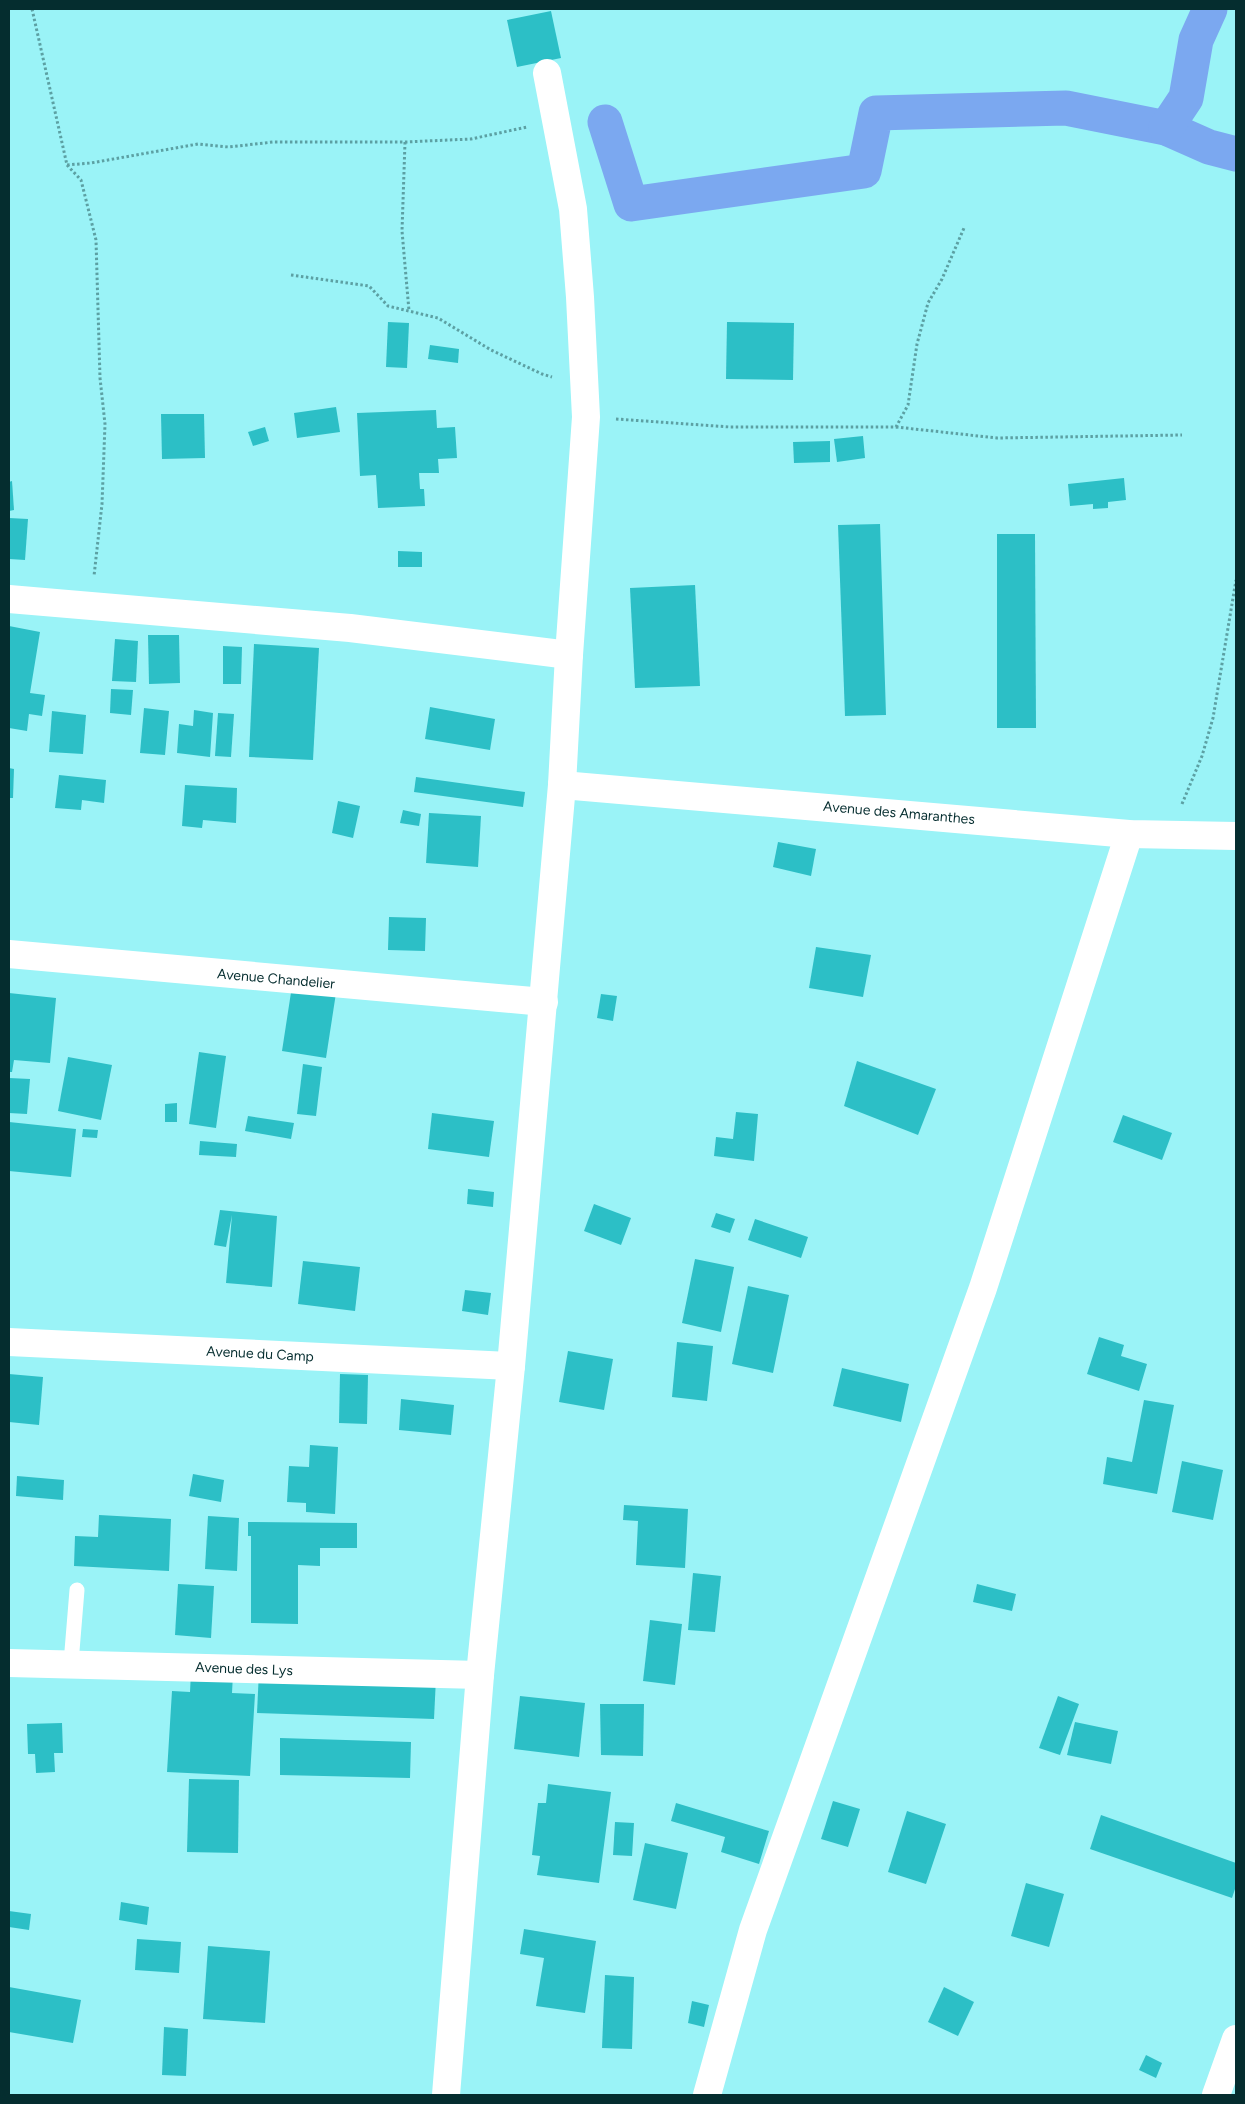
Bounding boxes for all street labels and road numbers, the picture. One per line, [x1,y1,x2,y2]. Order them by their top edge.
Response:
street label: Avenue des Amaranthes [822,798,976,828]
street label: Avenue Chandelier [216,965,336,993]
street label: Avenue du Camp [206,1343,314,1365]
street label: Avenue des Lys [195,1659,293,1679]

